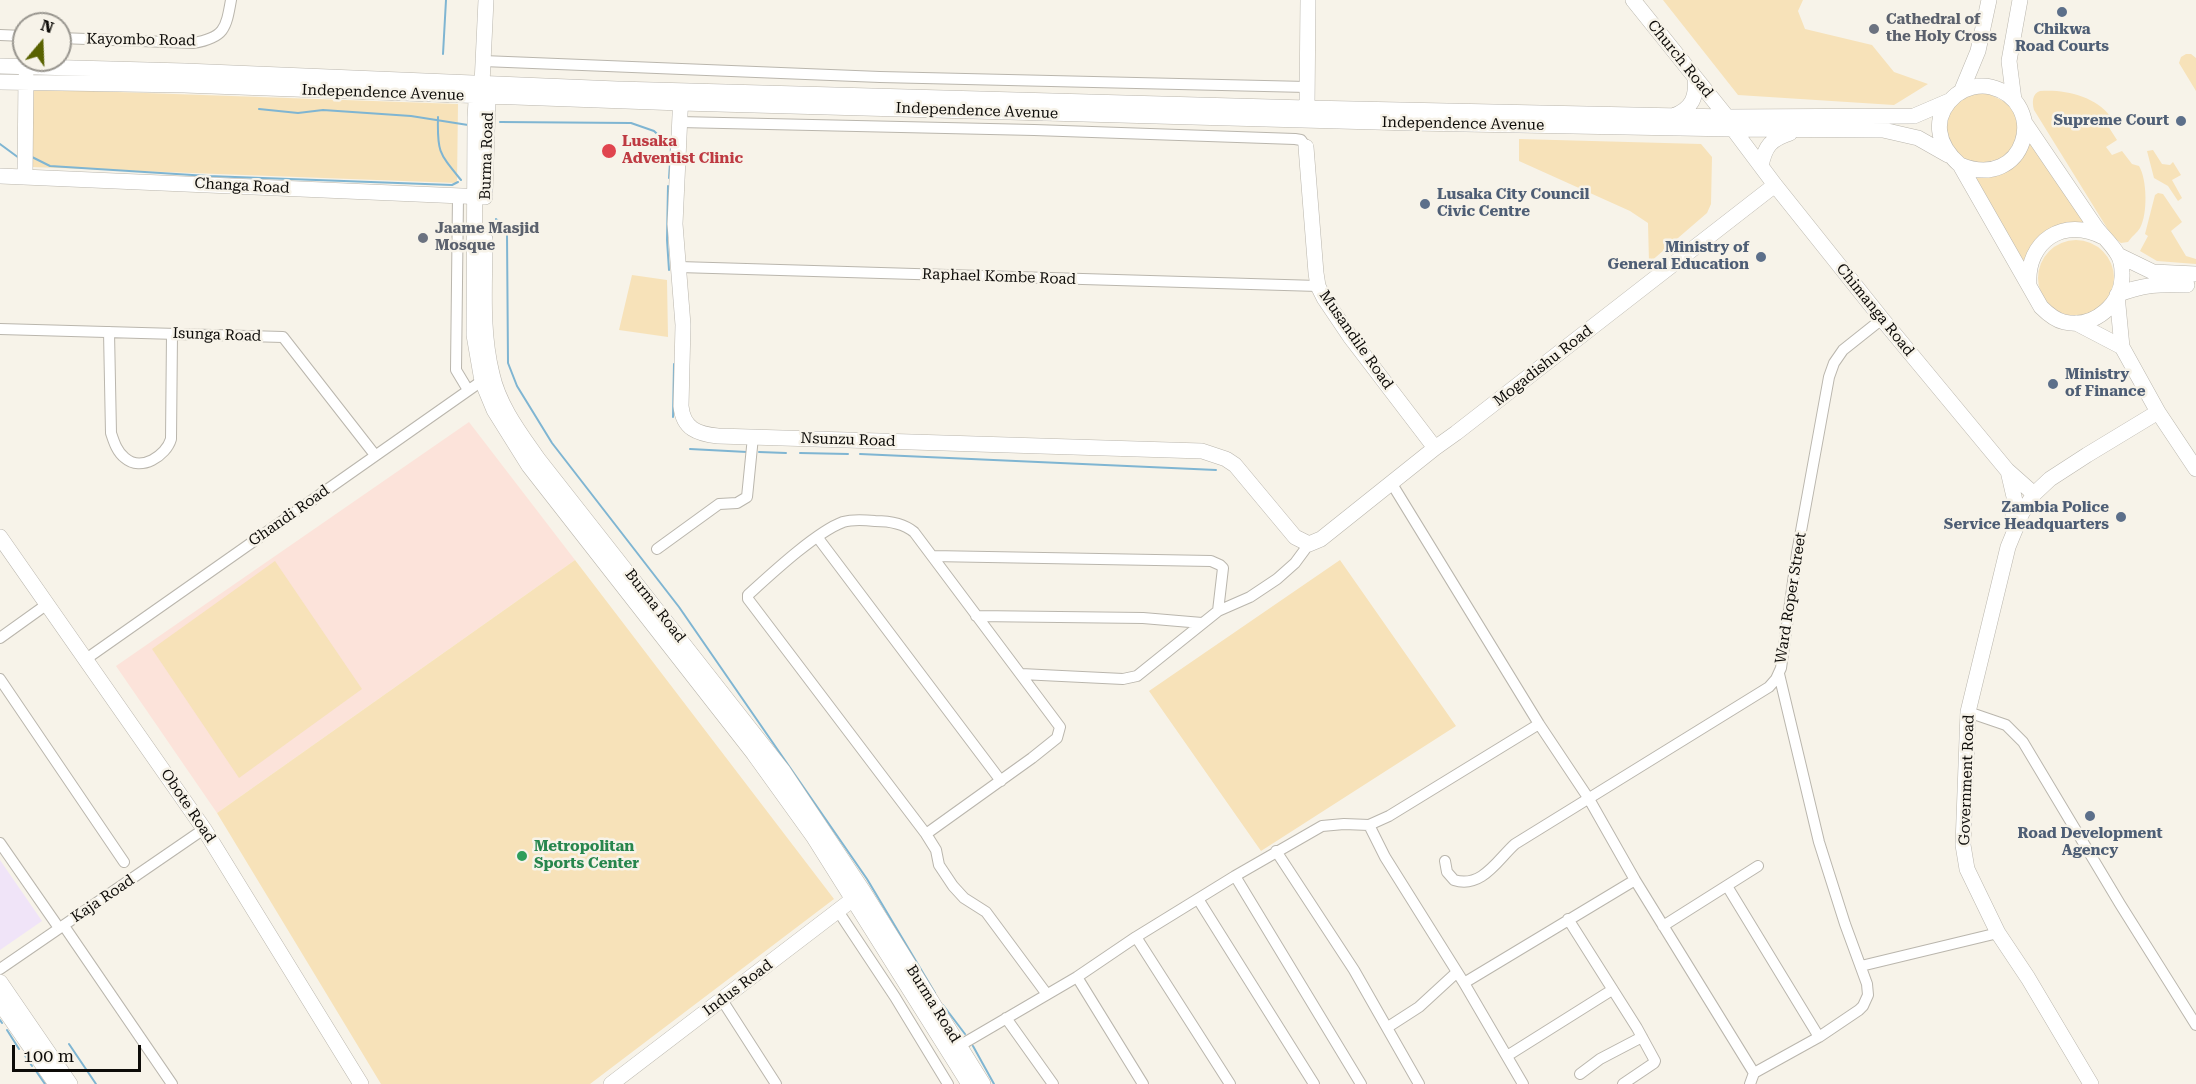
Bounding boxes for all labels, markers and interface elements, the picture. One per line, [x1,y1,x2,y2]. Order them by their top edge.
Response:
marker: Chikwa Road Courts [2055,5,2069,19]
place label: Cathedral of the Holy Cross [1886,11,1997,46]
north arrow [12,12,72,72]
text: N [38,15,56,37]
street label: Church Road [1643,17,1717,101]
place label: Chikwa Road Courts [2015,21,2109,56]
marker: Cathedral of the Holy Cross [1867,22,1881,36]
street label: Kayombo Road [86,30,196,50]
street label: Independence Avenue [301,81,465,105]
street label: Independence Avenue [895,99,1059,123]
street label: Burma Road [476,112,498,200]
place label: Supreme Court [2054,112,2169,130]
street label: Independence Avenue [1382,114,1544,134]
marker: Supreme Court [2174,114,2188,128]
place label: Lusaka Adventist Clinic [622,133,743,168]
marker: Lusaka Adventist Clinic [600,142,618,160]
street label: Changa Road [194,175,290,197]
place label: Lusaka City Council Civic Centre [1437,186,1589,221]
marker: Lusaka City Council Civic Centre [1418,197,1432,211]
place label: Jaame Masjid Mosque [435,220,539,255]
marker: Jaame Masjid Mosque [416,231,430,245]
place label: Ministry of General Education [1607,239,1749,274]
marker: Ministry of General Education [1754,250,1768,264]
street label: Chimanga Road [1832,260,1918,360]
street label: Raphael Kombe Road [922,265,1076,289]
street label: Musandile Road [1315,287,1397,393]
street label: Mogadishu Road [1490,322,1596,410]
street label: Isunga Road [172,324,262,346]
place label: Ministry of Finance [2065,366,2145,401]
marker: Ministry of Finance [2046,377,2060,391]
street label: Nsunzu Road [800,429,896,451]
street label: Ghandi Road [245,482,333,550]
place label: Zambia Police Service Headquarters [1944,499,2109,534]
marker: Zambia Police Service Headquarters [2114,510,2128,524]
street label: Ward Roper Street [1772,531,1810,665]
street label: Burma Road [621,566,689,646]
street label: Government Road [1956,714,1978,846]
street label: Obote Road [157,766,219,846]
marker: Road Development Agency [2083,809,2097,823]
place label: Road Development Agency [2017,825,2163,860]
place label: Metropolitan Sports Center [534,838,639,873]
marker: Metropolitan Sports Center [515,849,529,863]
street label: Kaja Road [68,871,138,927]
street label: Indus Road [700,956,776,1020]
street label: Burma Road [902,962,964,1046]
scale bar [15,1033,144,1071]
text: 100 m [23,1045,74,1066]

